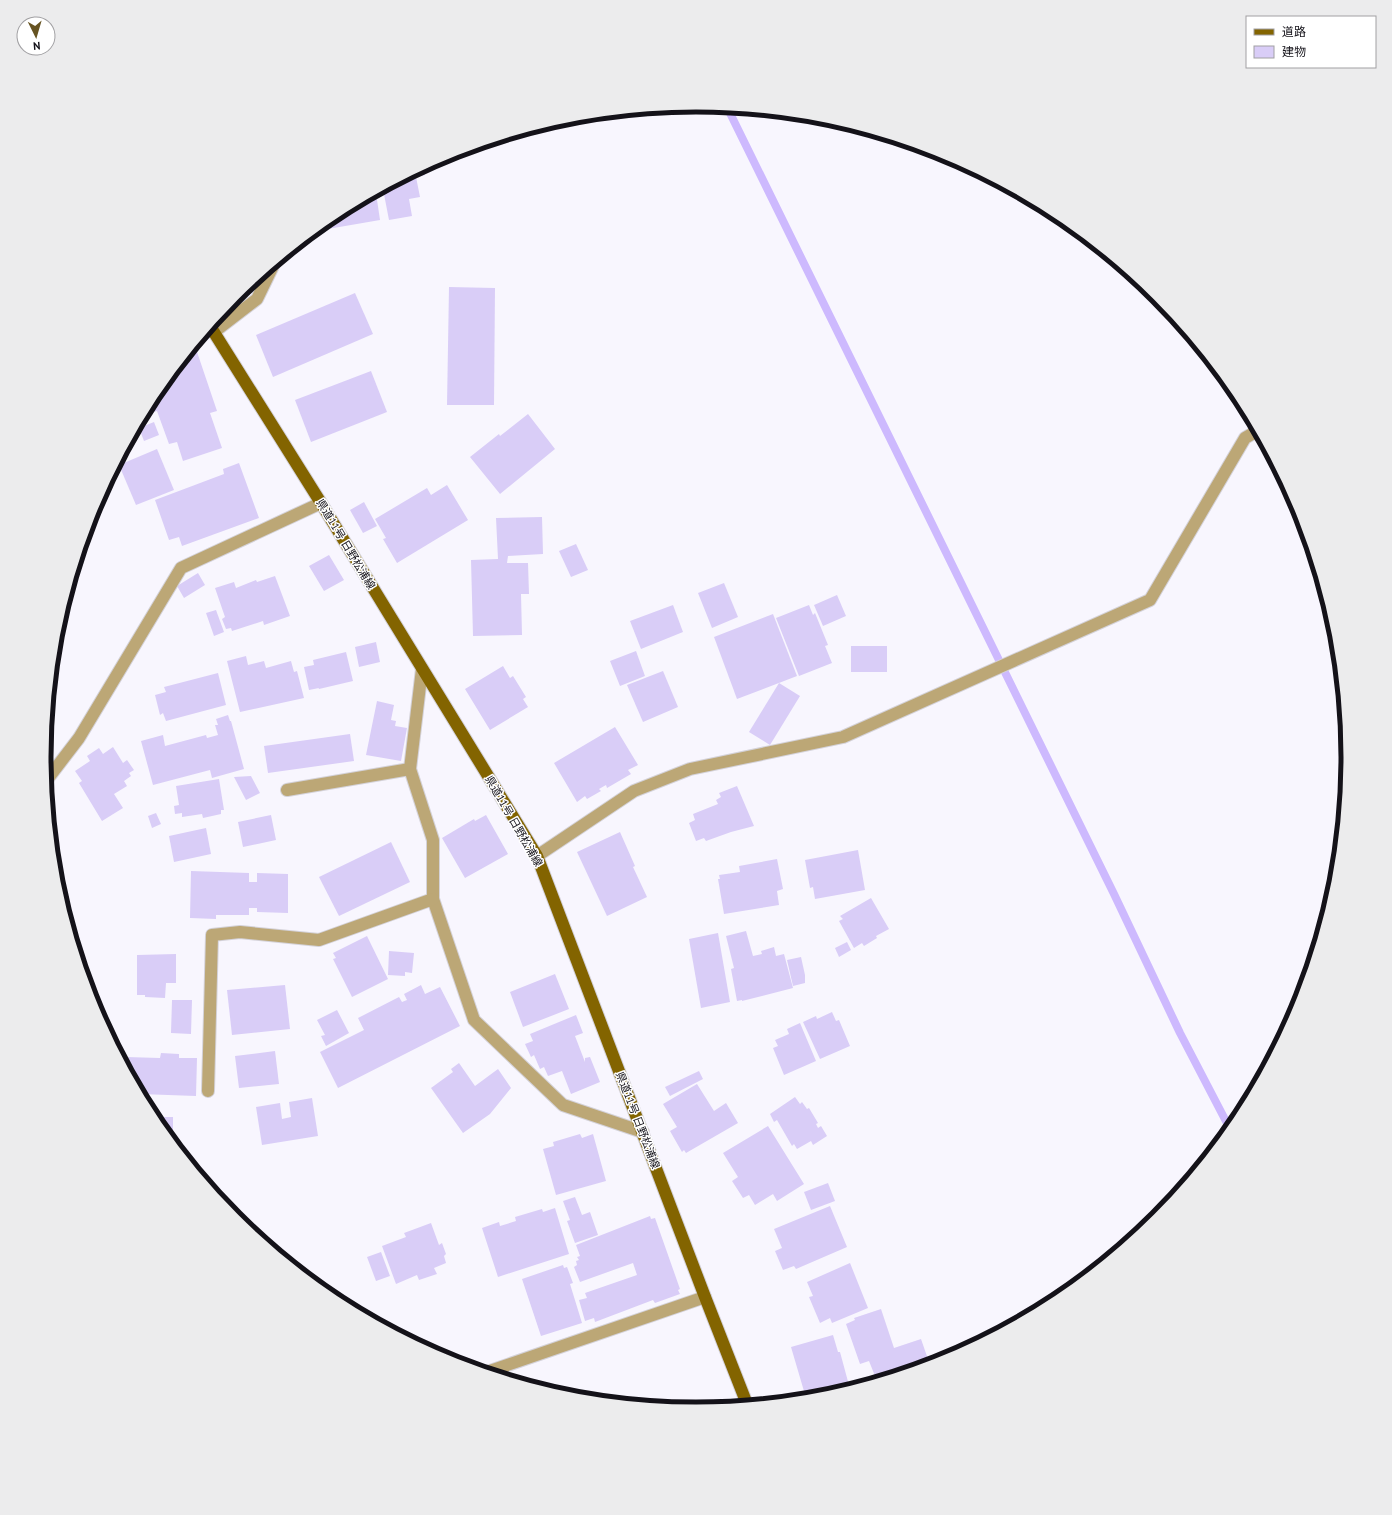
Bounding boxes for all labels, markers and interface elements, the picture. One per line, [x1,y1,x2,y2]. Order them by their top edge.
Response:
north arrow [16,16,56,56]
legend [1246,16,1376,68]
text: 道路 [1282,24,1306,39]
text: N [33,39,41,53]
text: 建物 [1282,44,1306,59]
street label: 県道11号 日野松浦線 [313,496,379,592]
street label: 県道11号 日野松浦線 [482,773,546,869]
street label: 県道11号 日野松浦線 [613,1069,663,1171]

